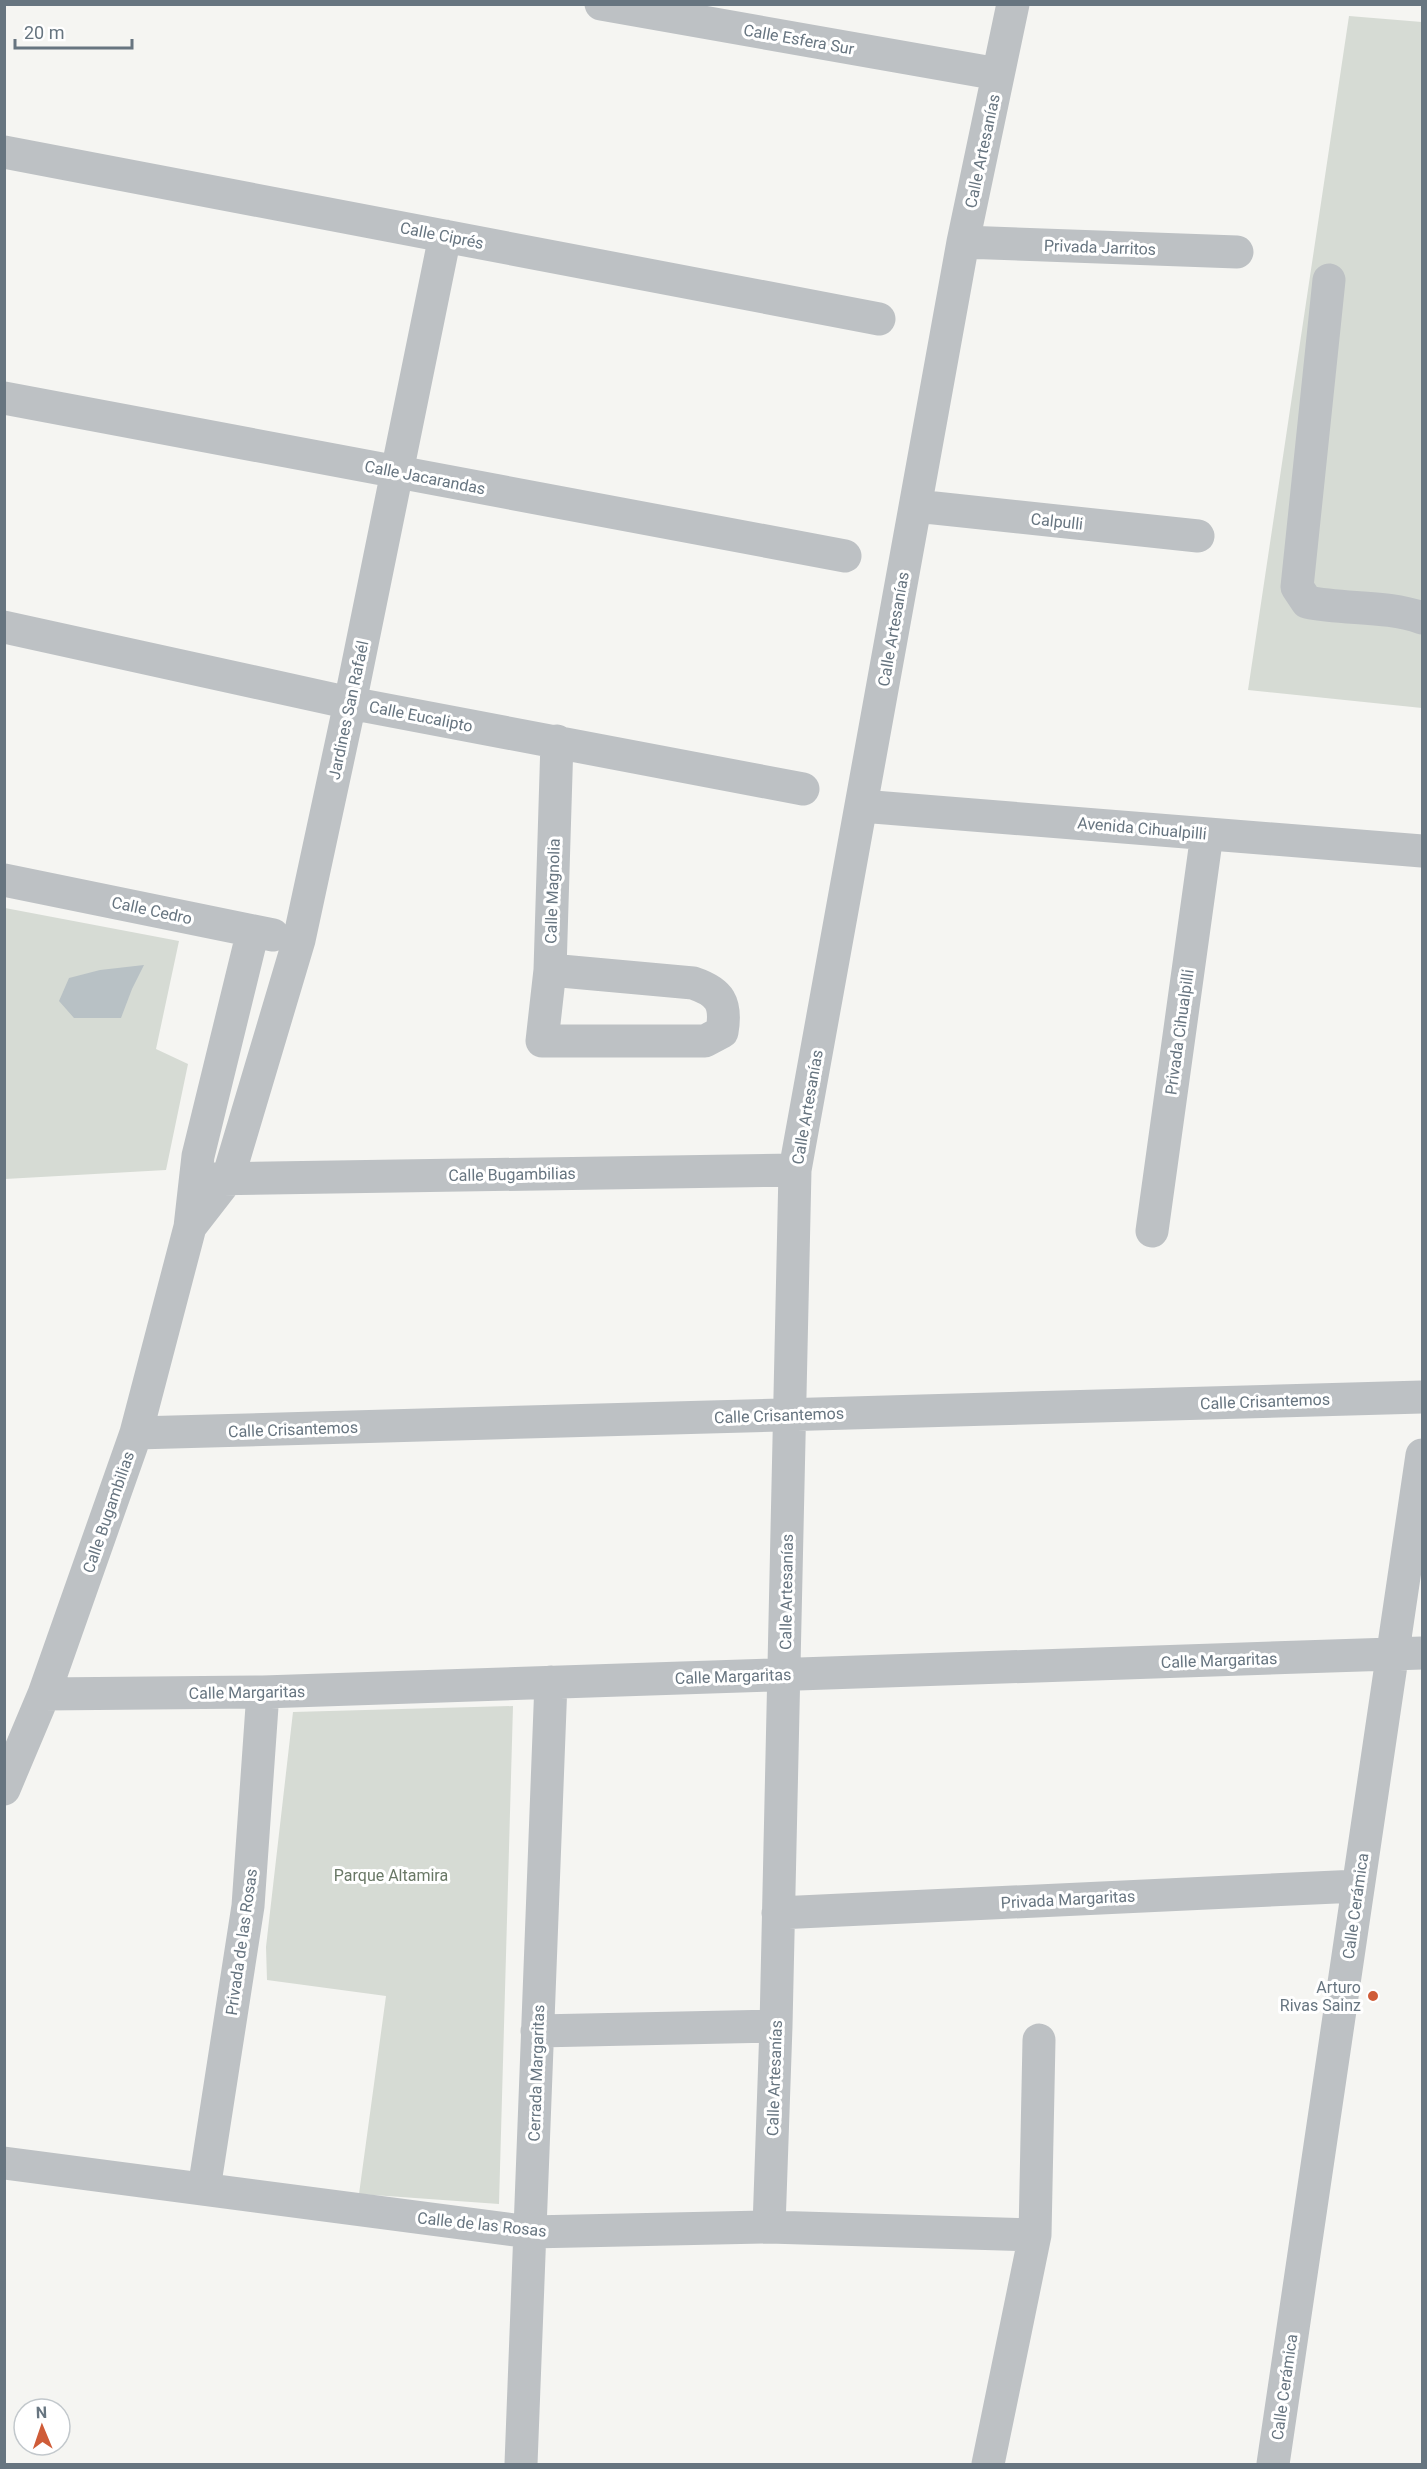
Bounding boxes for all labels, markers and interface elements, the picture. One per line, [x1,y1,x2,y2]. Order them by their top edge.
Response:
scale bar [15,12,132,50]
street label: Calle Esfera Sur [742,20,856,59]
text: 20 m [24,22,64,43]
street label: Calle Artesanías [961,92,1004,210]
street label: Calle Ciprés [399,218,485,253]
street label: Privada Jarritos [1044,236,1156,259]
street label: Calle Jacarandas [363,456,487,499]
street label: Calpulli [1030,509,1084,534]
street label: Calle Artesanías [874,570,913,688]
street label: Jardines San Rafaél [324,639,372,781]
street label: Calle Eucalipto [367,697,474,736]
street label: Avenida Cihualpilli [1077,813,1207,844]
street label: Calle Magnolia [541,838,564,944]
street label: Calle Cedro [110,893,194,928]
street label: Privada Cihualpilli [1161,968,1198,1096]
street label: Calle Artesanías [788,1048,827,1166]
street label: Calle Bugambilias [448,1164,576,1185]
street label: Calle Crisantemos [1200,1390,1330,1413]
street label: Calle Crisantemos [714,1404,844,1427]
street label: Calle Crisantemos [228,1418,358,1441]
street label: Calle Bugambilias [79,1449,138,1576]
street label: Calle Artesanías [776,1534,797,1650]
street label: Calle Margaritas [1160,1649,1278,1672]
street label: Calle Margaritas [674,1665,792,1688]
street label: Calle Margaritas [189,1682,305,1703]
street label: Calle Cerámica [1339,1852,1372,1960]
park label: Parque Altamira [334,1866,448,1885]
street label: Privada de las Rosas [222,1867,261,2017]
street label: Privada Margaritas [1000,1886,1136,1913]
place label: Arturo Rivas Sainz [1280,1978,1361,2015]
marker: Arturo Rivas Sainz [1366,1989,1380,2003]
street label: Cerrada Margaritas [525,2004,548,2142]
street label: Calle Artesanías [763,2020,786,2136]
street label: Calle de las Rosas [416,2208,548,2241]
street label: Calle Cerámica [1268,2333,1301,2441]
north arrow [12,2397,72,2457]
text: N [36,2403,47,2422]

